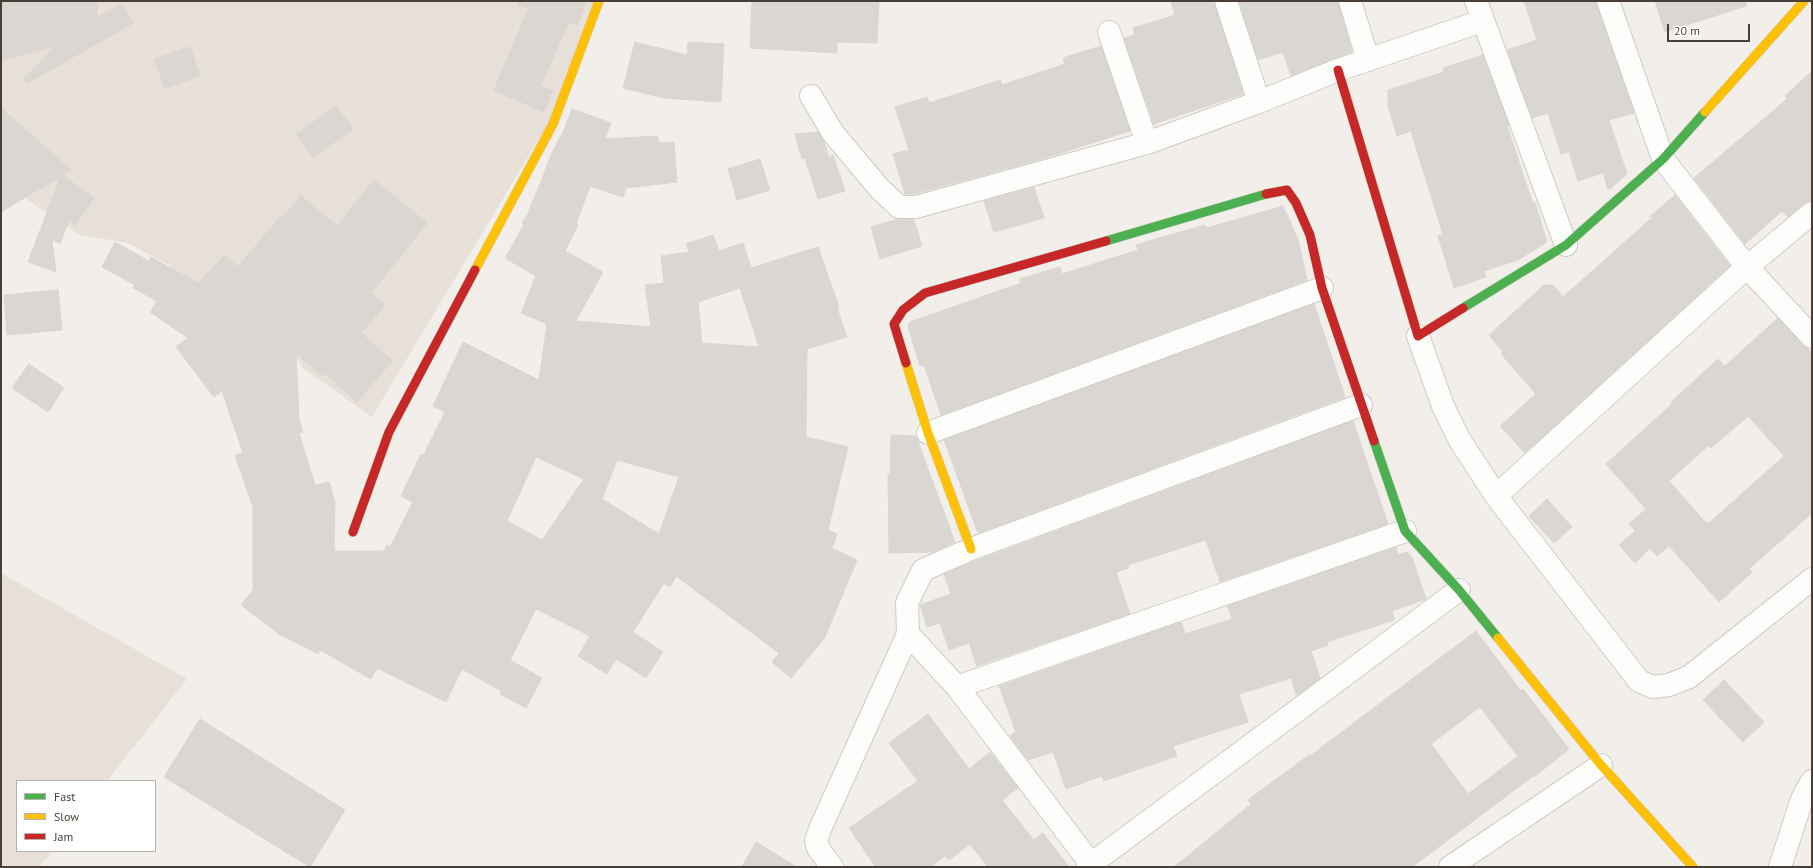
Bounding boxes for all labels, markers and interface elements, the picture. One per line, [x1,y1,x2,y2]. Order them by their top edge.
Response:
scale bar [1669,16,1752,42]
text: 20 m [1674,23,1700,38]
legend [16,780,156,852]
text: Fast [54,789,75,804]
text: Slow [54,809,79,824]
text: Jam [54,829,73,844]

